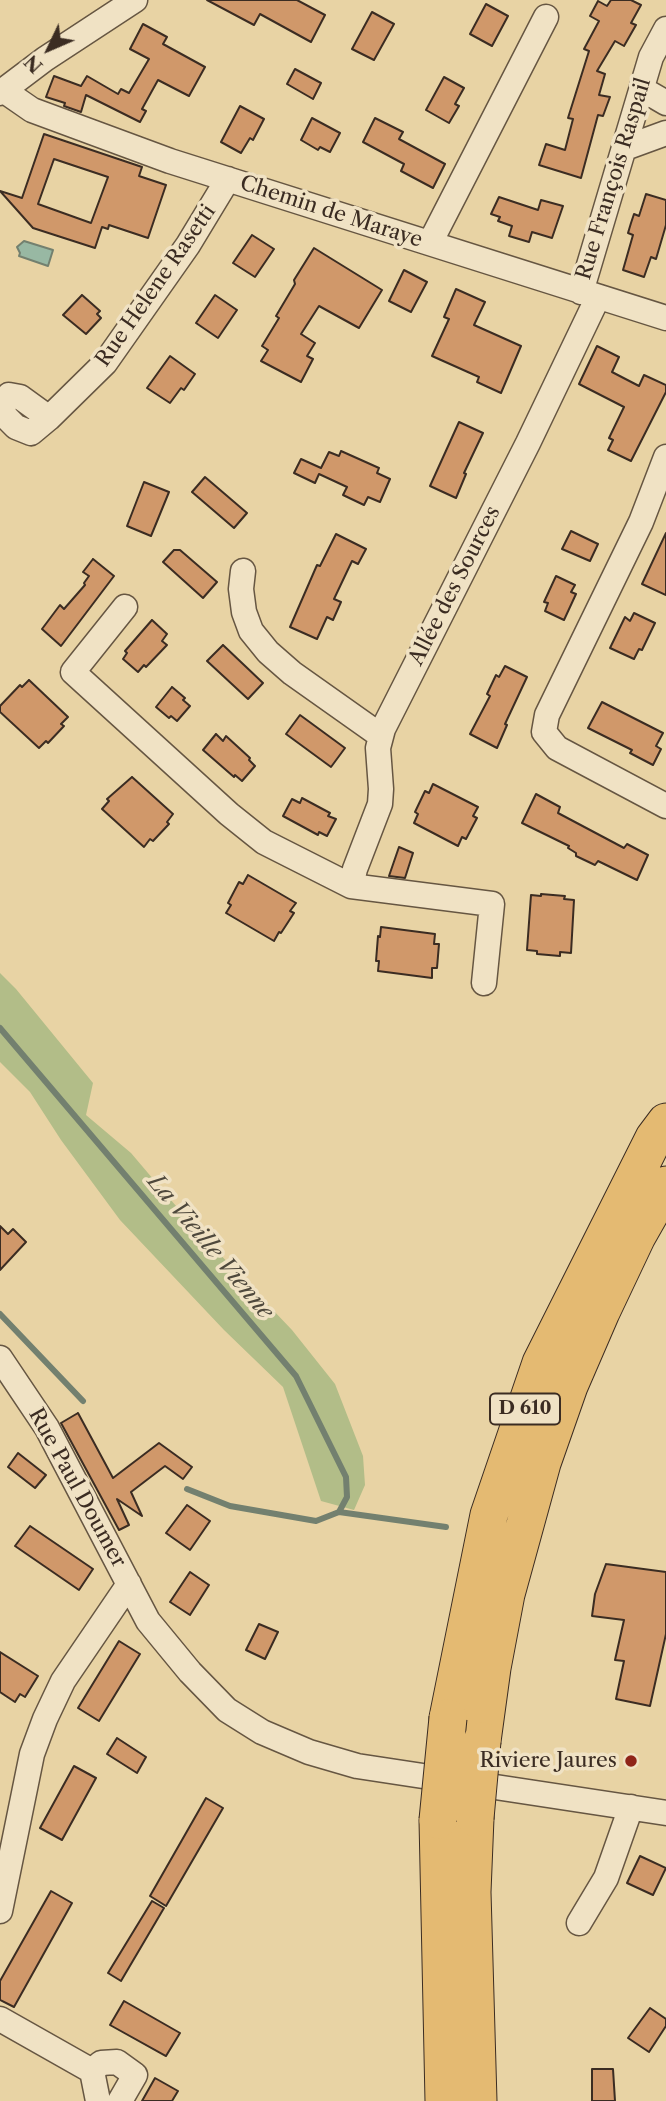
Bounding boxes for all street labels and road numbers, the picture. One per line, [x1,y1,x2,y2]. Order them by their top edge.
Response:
street label: Rue François Raspail [571,75,657,283]
street label: Chemin de Maraye [237,171,425,253]
street label: Rue Helene Rasetti [91,200,221,372]
street label: Allée des Sources [404,502,506,670]
road number: D 610 [490,1394,560,1424]
street label: Rue Paul Doumer [23,1404,131,1572]

